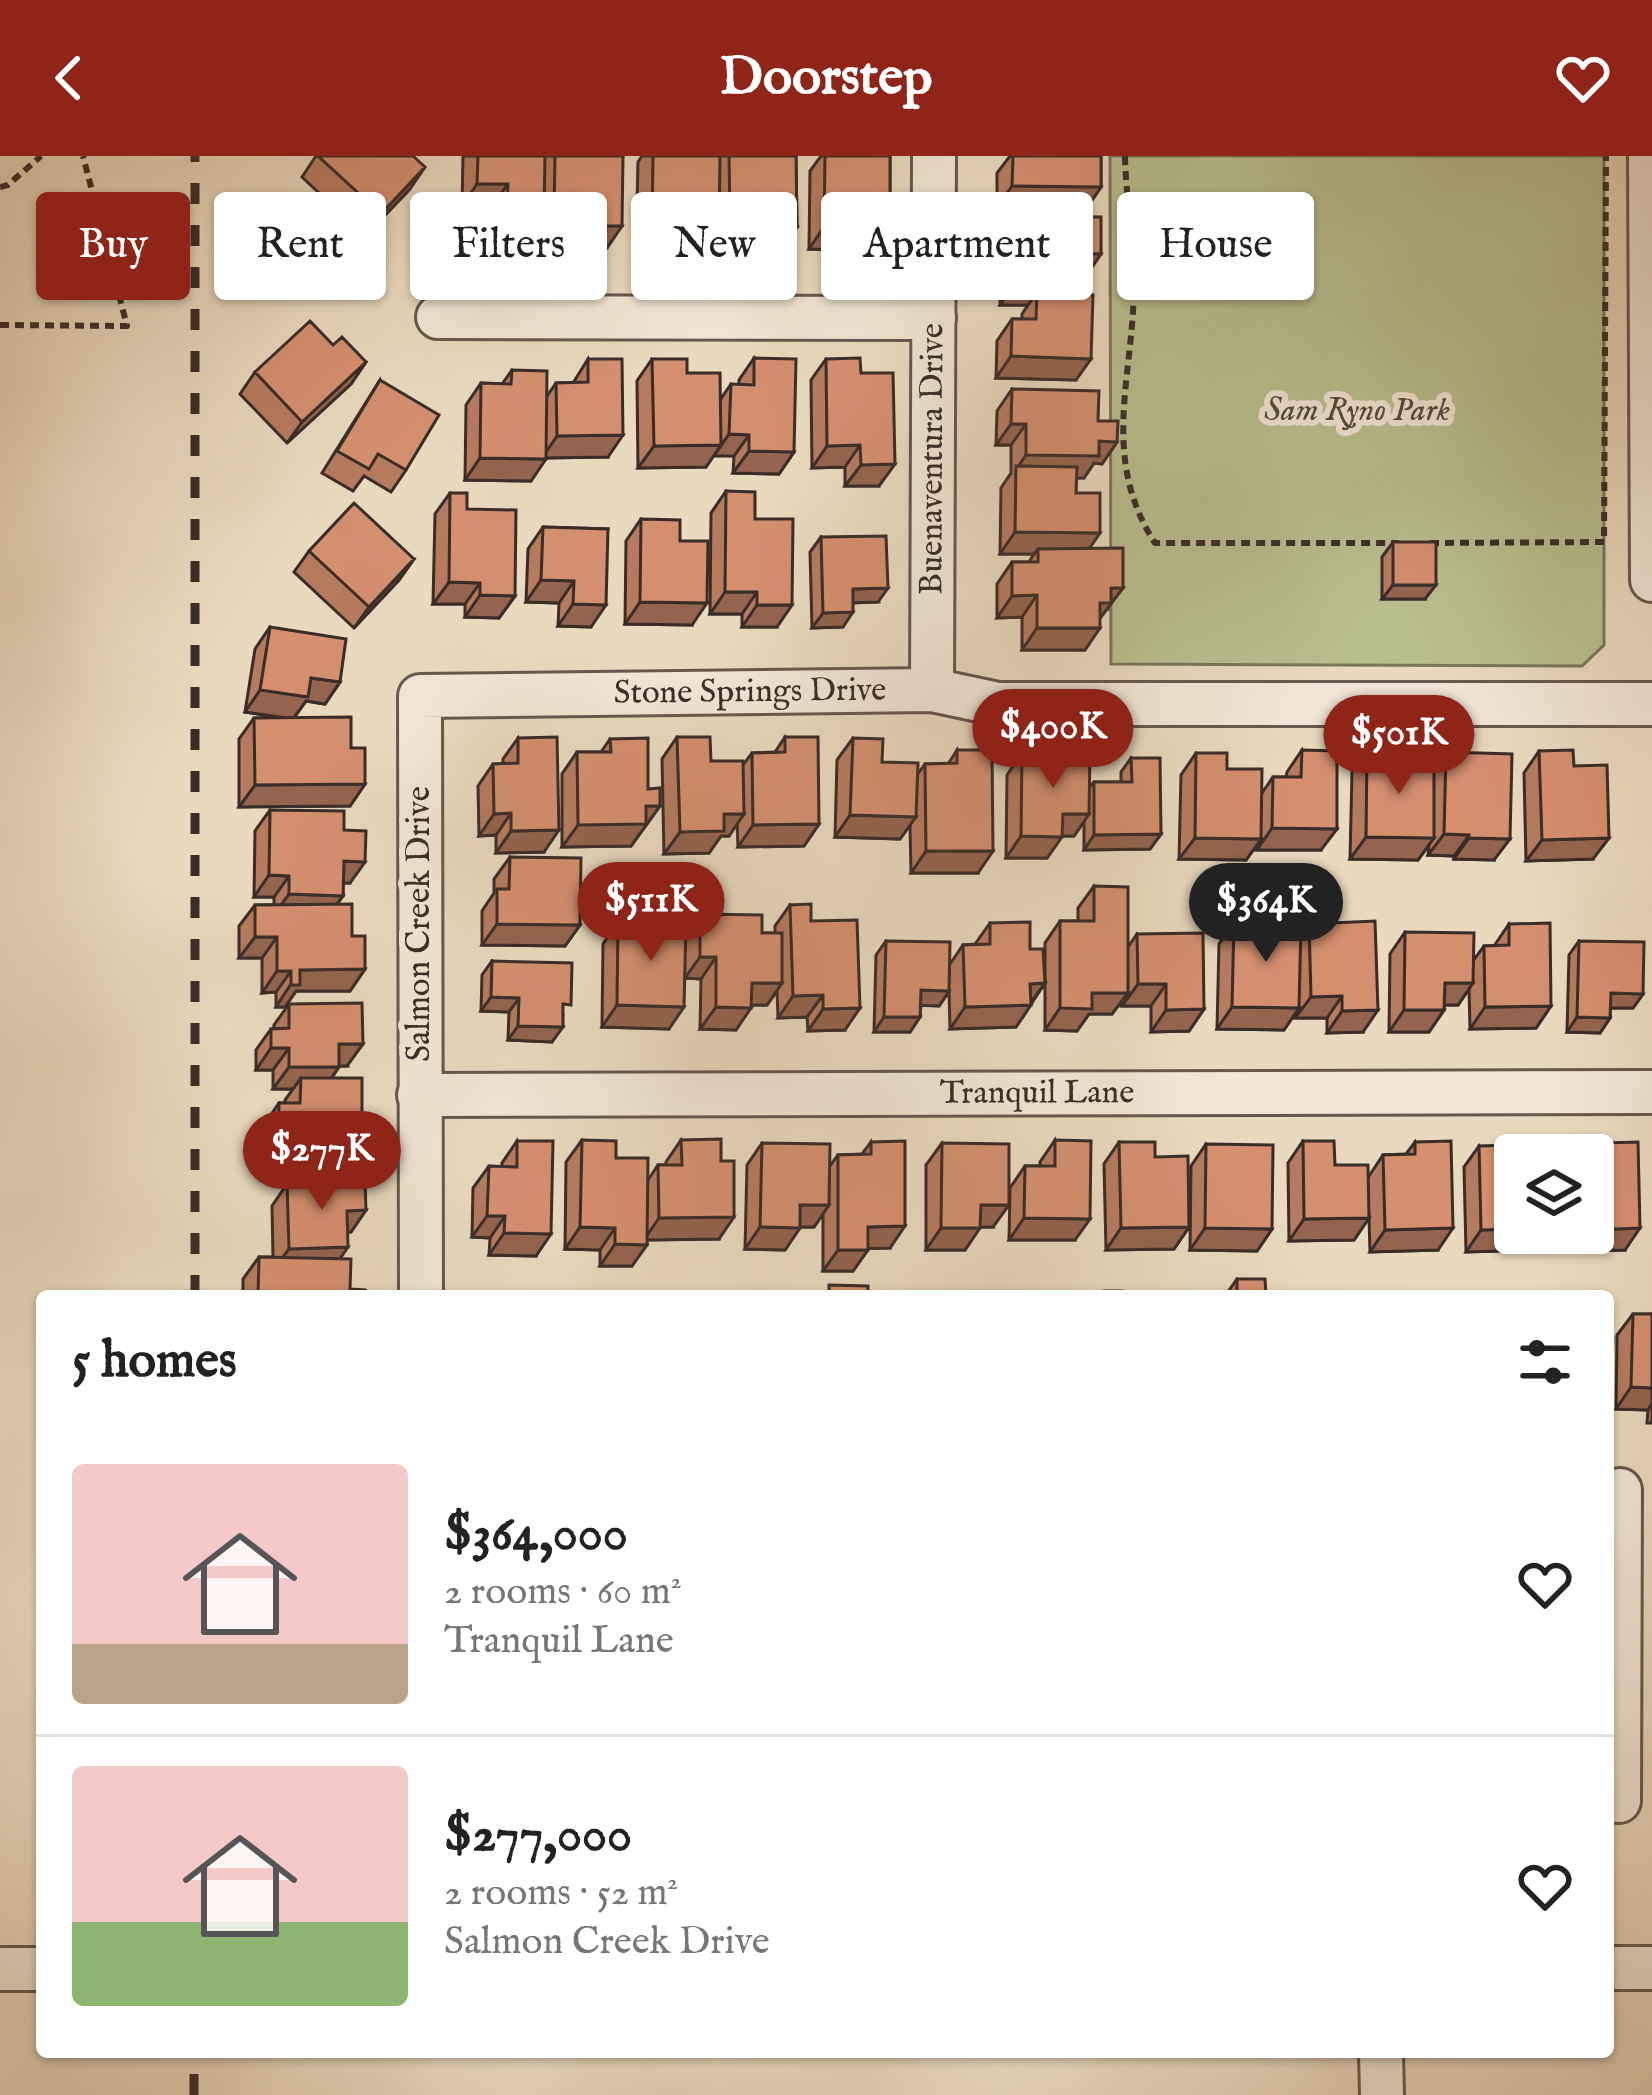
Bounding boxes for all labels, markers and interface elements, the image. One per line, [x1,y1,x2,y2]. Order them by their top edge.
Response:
text: Doorstep [720,44,932,113]
icon: back [36,45,102,111]
icon: heart [1550,45,1616,111]
chip: Buy [36,192,190,300]
chip: Rent [214,192,386,300]
chip: Filters [410,192,607,300]
chip: New [631,192,797,300]
chip: Apartment [821,192,1093,300]
chip: House [1117,192,1314,300]
street label: Buenaventura Drive [911,323,954,595]
park label: Sam Ryno Park [1264,390,1450,432]
street label: Stone Springs Drive [613,670,887,715]
pin: $400K [969,689,1137,791]
pin: $501K [1315,695,1483,797]
text: $400K [999,703,1107,752]
text: $501K [1350,709,1448,758]
street label: Salmon Creek Drive [399,786,441,1062]
pin: $511K [567,862,735,964]
pin: $364K [1182,863,1350,965]
text: $511K [605,876,698,925]
text: $364K [1216,877,1316,926]
street label: Tranquil Lane [940,1072,1134,1115]
pin: $277K [238,1111,406,1213]
text: $277K [270,1125,374,1174]
map controls [1494,1134,1614,1254]
button: layers [1494,1134,1614,1254]
icon: filters [1512,1329,1578,1395]
text: 5 homes [72,1330,237,1395]
text: $364,000 [444,1503,628,1568]
icon: home [168,1512,312,1656]
icon: heart [1512,1551,1578,1617]
text: 2 rooms · 60 m² [444,1568,682,1617]
text: Tranquil Lane [444,1617,674,1666]
text: $277,000 [444,1804,632,1869]
icon: home [168,1814,312,1958]
icon: heart [1512,1853,1578,1919]
text: 2 rooms · 52 m² [444,1869,678,1918]
text: Salmon Creek Drive [444,1918,770,1967]

